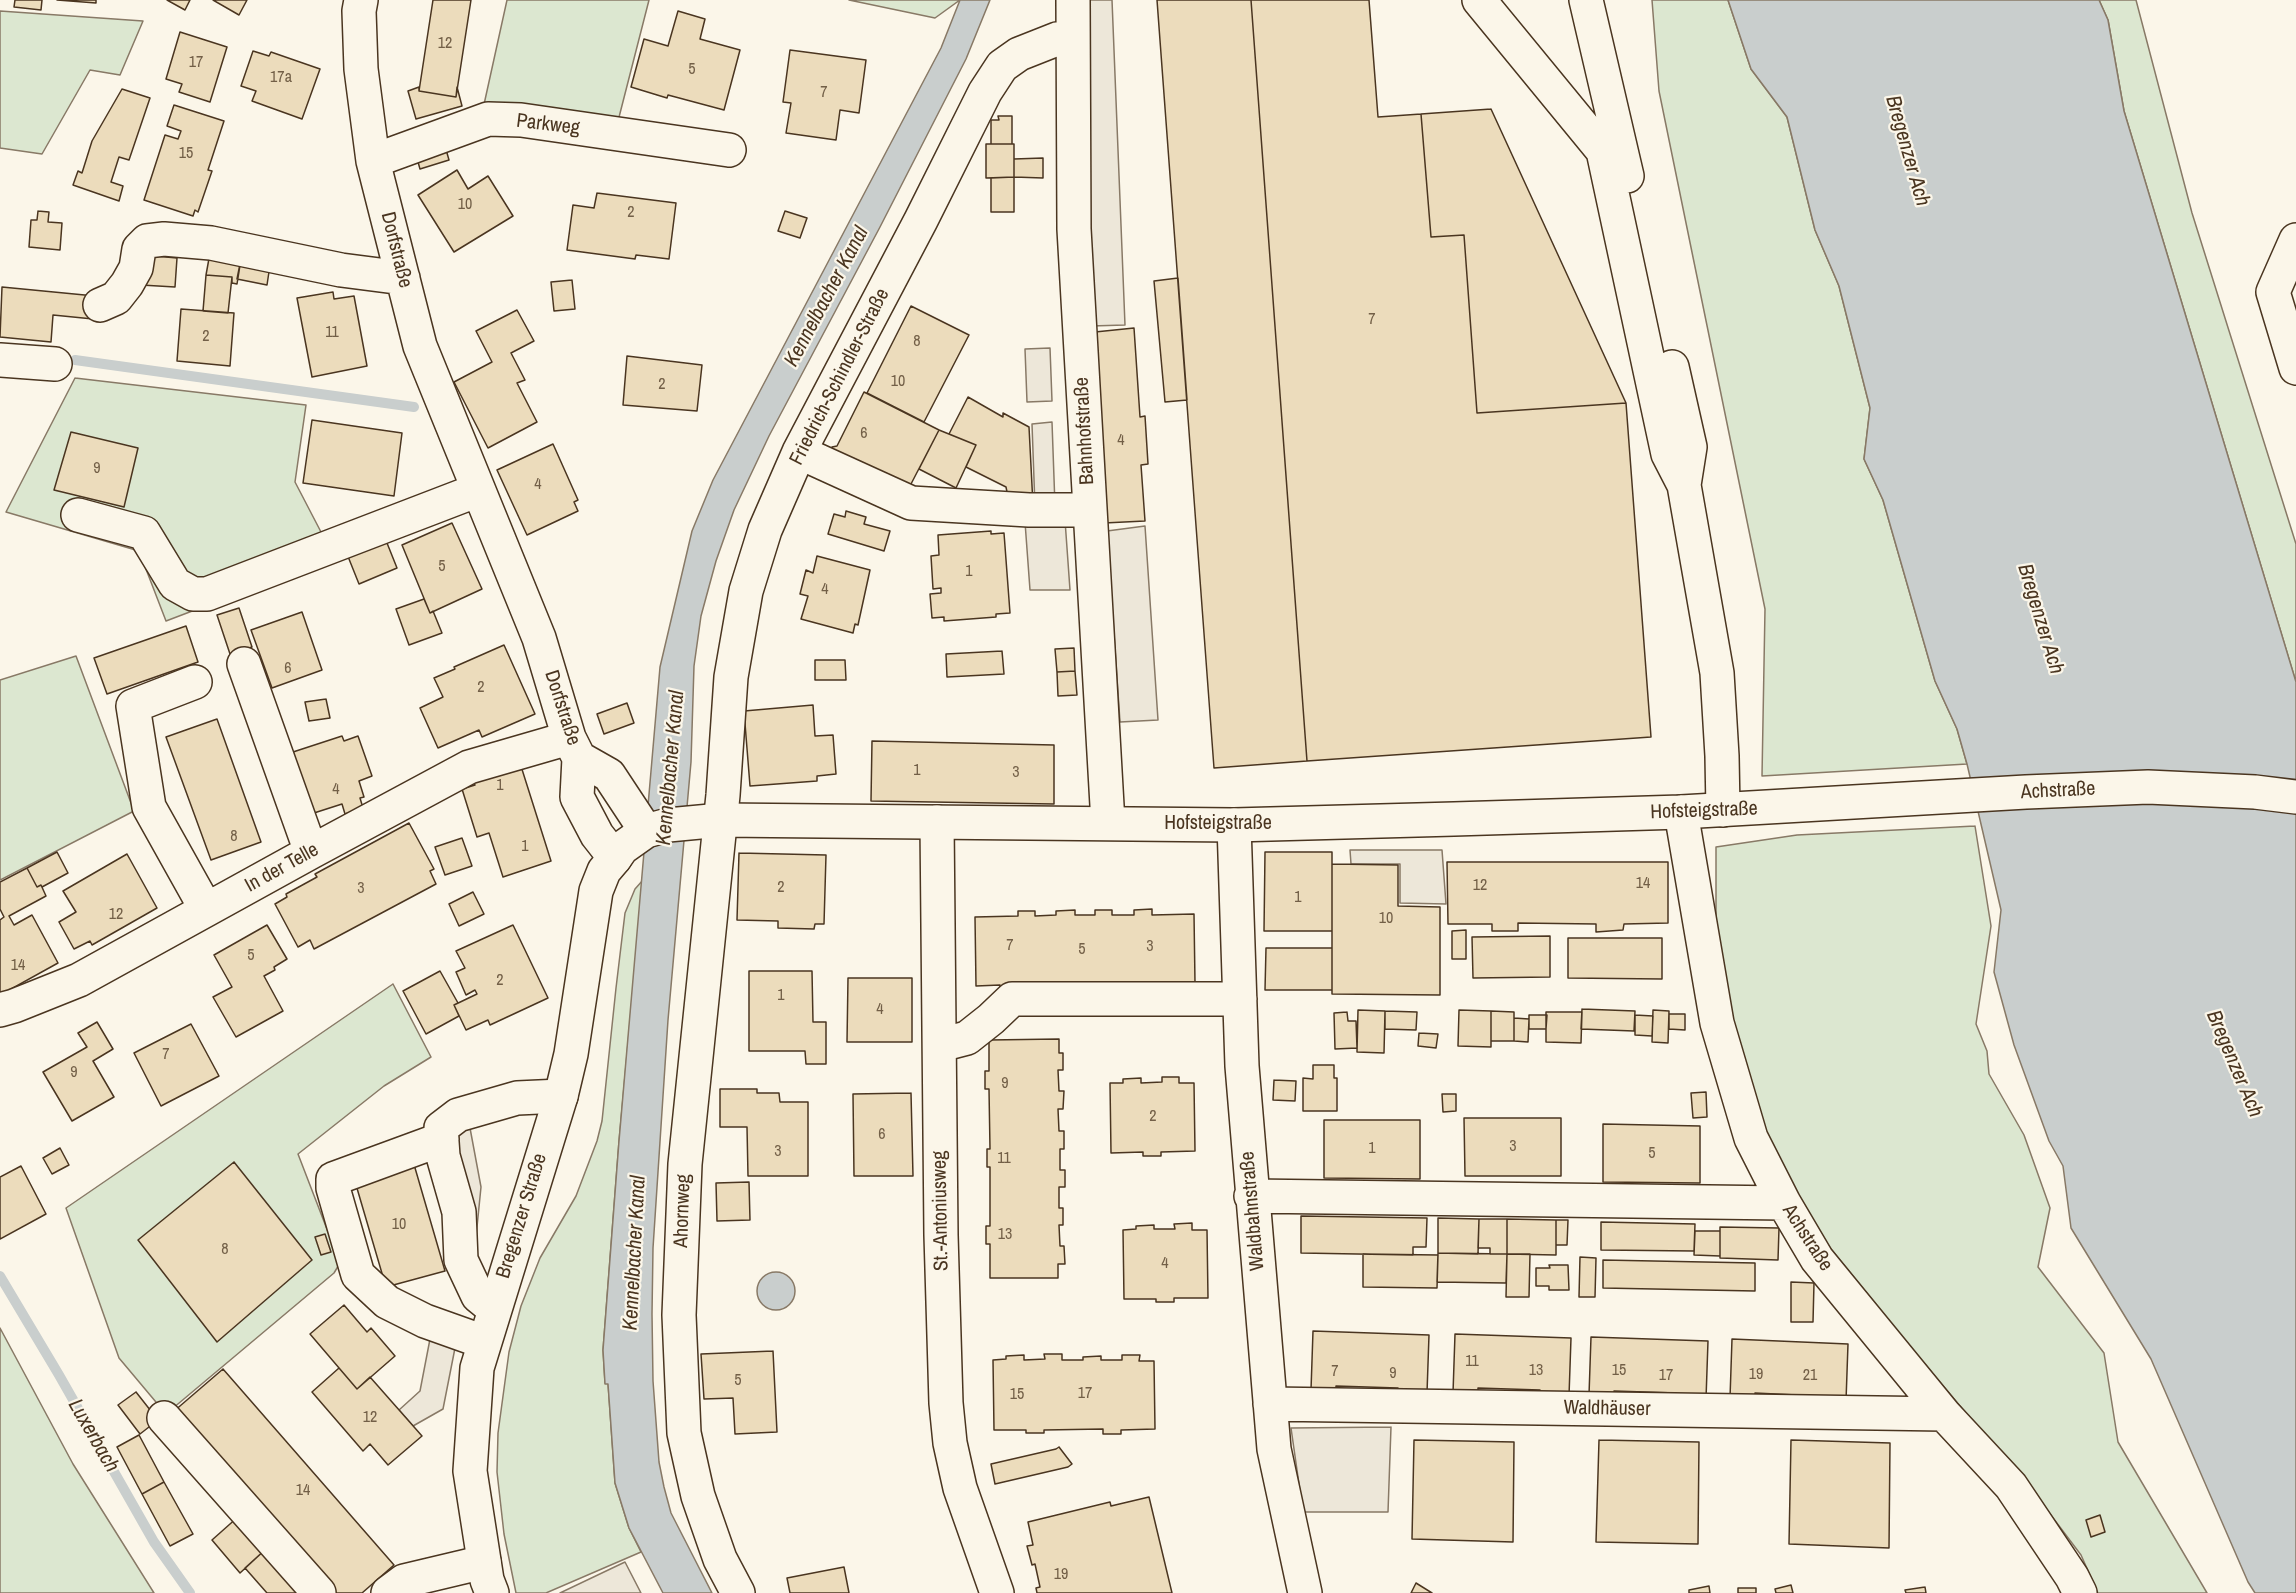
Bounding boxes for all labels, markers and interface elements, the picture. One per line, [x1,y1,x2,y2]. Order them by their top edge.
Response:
house number: 12 [438,34,452,54]
house number: 17 [189,53,203,73]
house number: 5 [688,60,696,80]
house number: 17a [270,68,292,88]
house number: 7 [820,83,828,103]
water label: Bregenzer Ach [1879,93,1935,209]
street label: Parkweg [515,109,581,141]
house number: 15 [179,144,193,164]
house number: 10 [458,195,472,215]
house number: 2 [627,203,635,223]
street label: Dorfstraße [375,210,417,290]
water label: Kennelbacher Kanal [779,223,875,371]
street label: Friedrich-Schindler-Straße [785,285,895,469]
house number: 7 [1368,310,1376,330]
house number: 11 [325,323,339,343]
house number: 2 [202,327,210,347]
house number: 8 [913,332,921,352]
house number: 10 [891,372,905,392]
house number: 2 [658,375,666,395]
street label: Bahnhofstraße [1070,377,1100,485]
house number: 6 [860,424,868,444]
house number: 4 [1117,431,1125,451]
house number: 9 [93,459,101,479]
house number: 4 [534,475,542,495]
house number: 5 [438,557,446,577]
water label: Bregenzer Ach [2011,561,2069,677]
house number: 1 [965,562,973,582]
house number: 4 [821,580,829,600]
house number: 6 [284,659,292,679]
street label: Dorfstraße [539,667,585,749]
house number: 2 [477,678,485,698]
water label: Kennelbacher Kanal [652,690,690,846]
house number: 1 [913,761,921,781]
house number: 3 [1012,763,1020,783]
house number: 1 [496,776,504,796]
street label: Achstraße [2020,777,2096,805]
house number: 4 [332,780,340,800]
street label: Hofsteigstraße [1650,797,1758,825]
street label: Hofsteigstraße [1164,812,1272,836]
house number: 8 [230,827,238,847]
house number: 1 [521,837,529,857]
street label: In der Telle [241,838,323,898]
house number: 14 [1636,874,1650,894]
house number: 12 [1473,876,1487,896]
house number: 2 [777,878,785,898]
house number: 3 [357,879,365,899]
house number: 1 [1294,888,1302,908]
house number: 12 [109,905,123,925]
house number: 10 [1379,909,1393,929]
house number: 7 [1006,936,1014,956]
house number: 3 [1146,937,1154,957]
house number: 5 [1078,940,1086,960]
house number: 5 [247,946,255,966]
house number: 14 [11,956,25,976]
house number: 2 [496,971,504,991]
house number: 1 [777,986,785,1006]
house number: 4 [876,1000,884,1020]
water label: Bregenzer Ach [2200,1007,2268,1121]
house number: 7 [162,1045,170,1065]
house number: 9 [70,1063,78,1083]
house number: 9 [1001,1074,1009,1094]
house number: 2 [1149,1107,1157,1127]
house number: 6 [878,1125,886,1145]
house number: 3 [1509,1137,1517,1157]
house number: 1 [1368,1139,1376,1159]
house number: 3 [774,1142,782,1162]
house number: 5 [1648,1144,1656,1164]
house number: 11 [997,1149,1011,1169]
street label: Waldbahnstraße [1236,1150,1270,1272]
street label: Bregenzer Straße [492,1151,552,1281]
street label: St.-Antoniusweg [928,1151,954,1271]
street label: Ahornweg [670,1174,696,1248]
water label: Kennelbacher Kanal [618,1175,652,1331]
street label: Achstraße [1777,1200,1837,1276]
house number: 10 [392,1215,406,1235]
house number: 13 [998,1225,1012,1245]
house number: 8 [221,1240,229,1260]
house number: 4 [1161,1254,1169,1274]
house number: 11 [1465,1352,1479,1372]
house number: 13 [1529,1361,1543,1381]
house number: 15 [1612,1361,1626,1381]
house number: 7 [1331,1362,1339,1382]
house number: 9 [1389,1364,1397,1384]
house number: 19 [1749,1365,1763,1385]
house number: 17 [1659,1366,1673,1386]
house number: 21 [1803,1366,1817,1386]
house number: 5 [734,1371,742,1391]
house number: 17 [1078,1384,1092,1404]
house number: 15 [1010,1385,1024,1405]
water label: Luxerbach [62,1395,124,1477]
street label: Waldhäuser [1563,1396,1651,1422]
house number: 12 [363,1408,377,1428]
house number: 14 [296,1481,310,1501]
house number: 19 [1054,1565,1068,1585]

